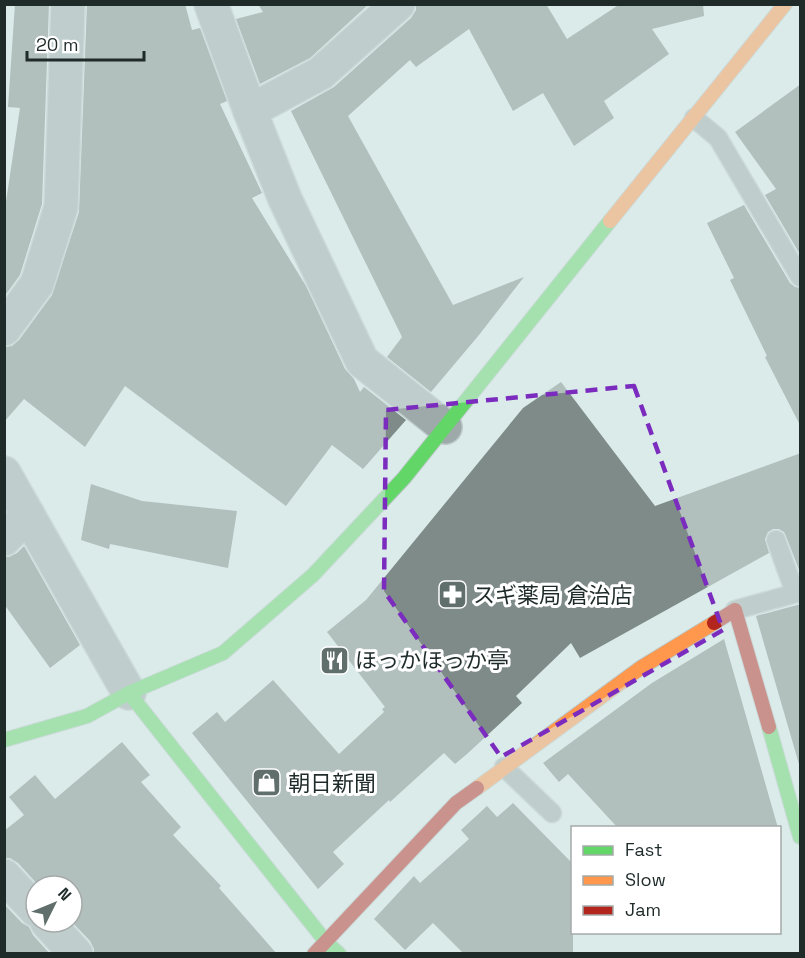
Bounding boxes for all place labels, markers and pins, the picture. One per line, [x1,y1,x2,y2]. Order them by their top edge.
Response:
pharmacy icon: スギ薬局 倉治店 [436,579,468,611]
place label: スギ薬局 倉治店 [473,581,633,609]
restaurant icon: ほっかほっか亭 [318,644,350,676]
place label: ほっかほっか亭 [355,646,509,674]
shop icon: 朝日新聞 [251,767,283,799]
place label: 朝日新聞 [288,769,376,797]

